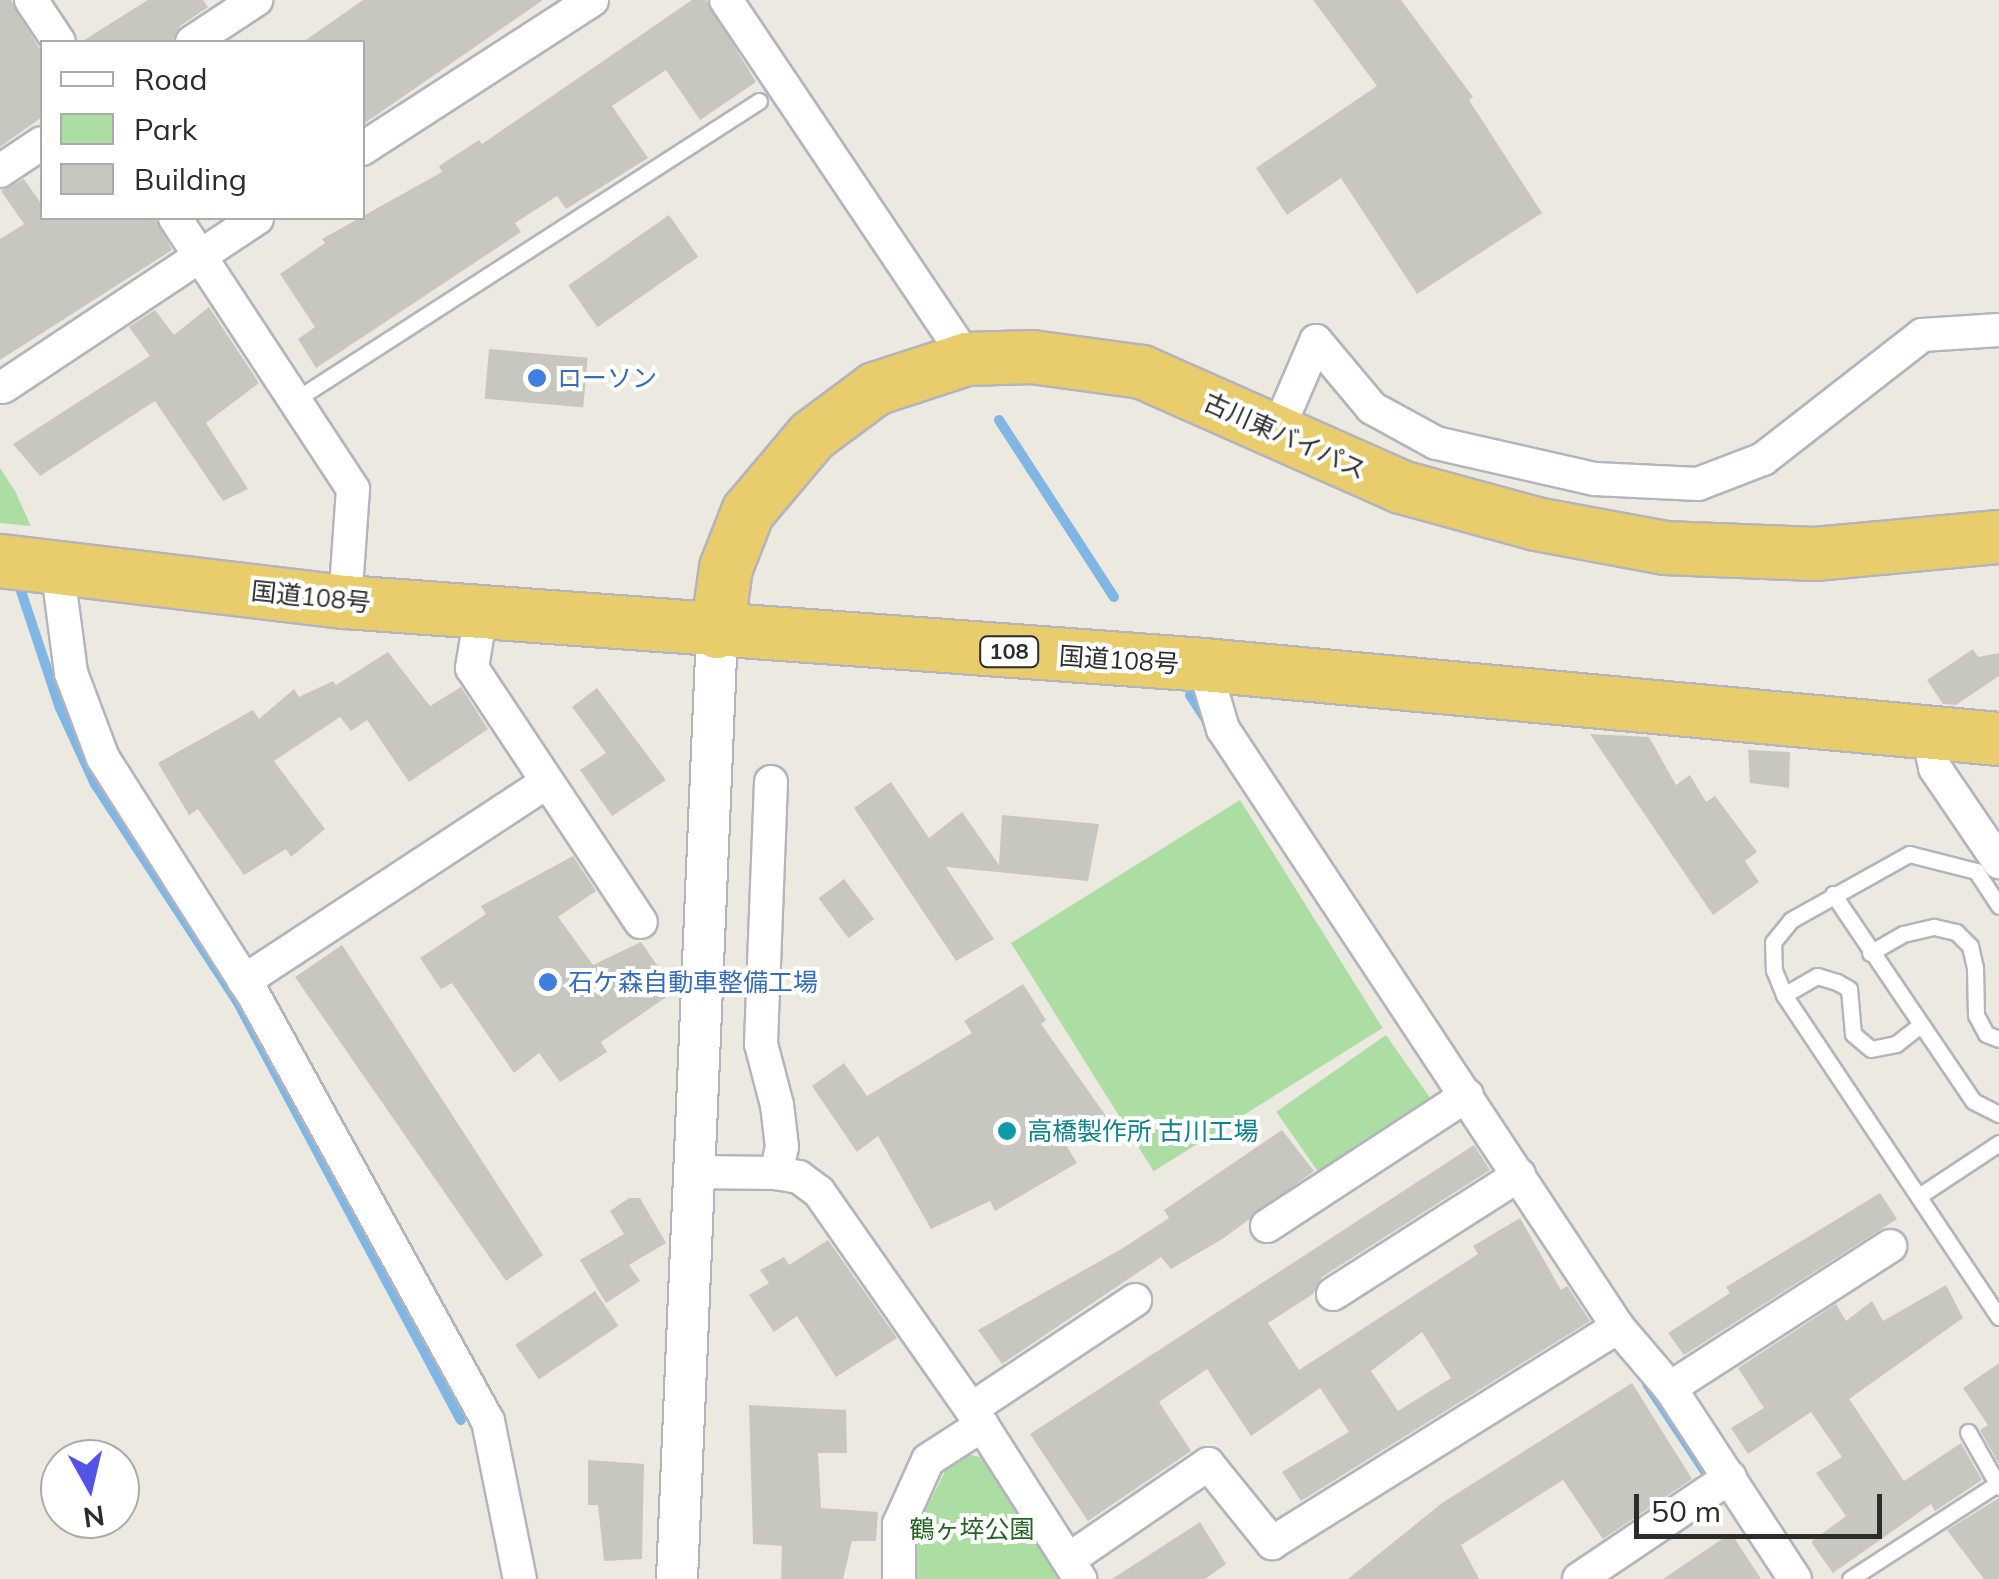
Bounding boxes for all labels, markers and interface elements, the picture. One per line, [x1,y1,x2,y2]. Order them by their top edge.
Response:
legend [40,40,365,220]
text: Road [134,60,208,98]
text: Park [134,110,197,148]
text: Building [134,160,247,198]
place label: ローソン [557,363,657,393]
marker: ローソン [526,367,548,389]
street label: 古川東バイパス [1199,387,1371,485]
street label: 国道108号 [250,576,372,618]
road number: 108 [979,635,1039,669]
street label: 国道108号 [1058,641,1180,679]
place label: 石ケ森自動車整備工場 [568,967,818,997]
marker: 石ケ森自動車整備工場 [537,971,559,993]
place label: 高橋製作所 古川工場 [1027,1116,1259,1146]
marker: 高橋製作所 古川工場 [996,1120,1018,1142]
north arrow [40,1439,140,1539]
scale bar [1639,1474,1886,1536]
text: 50 m [1651,1492,1721,1530]
text: N [81,1498,107,1536]
park label: 鶴ヶ埣公園 [910,1514,1034,1544]

